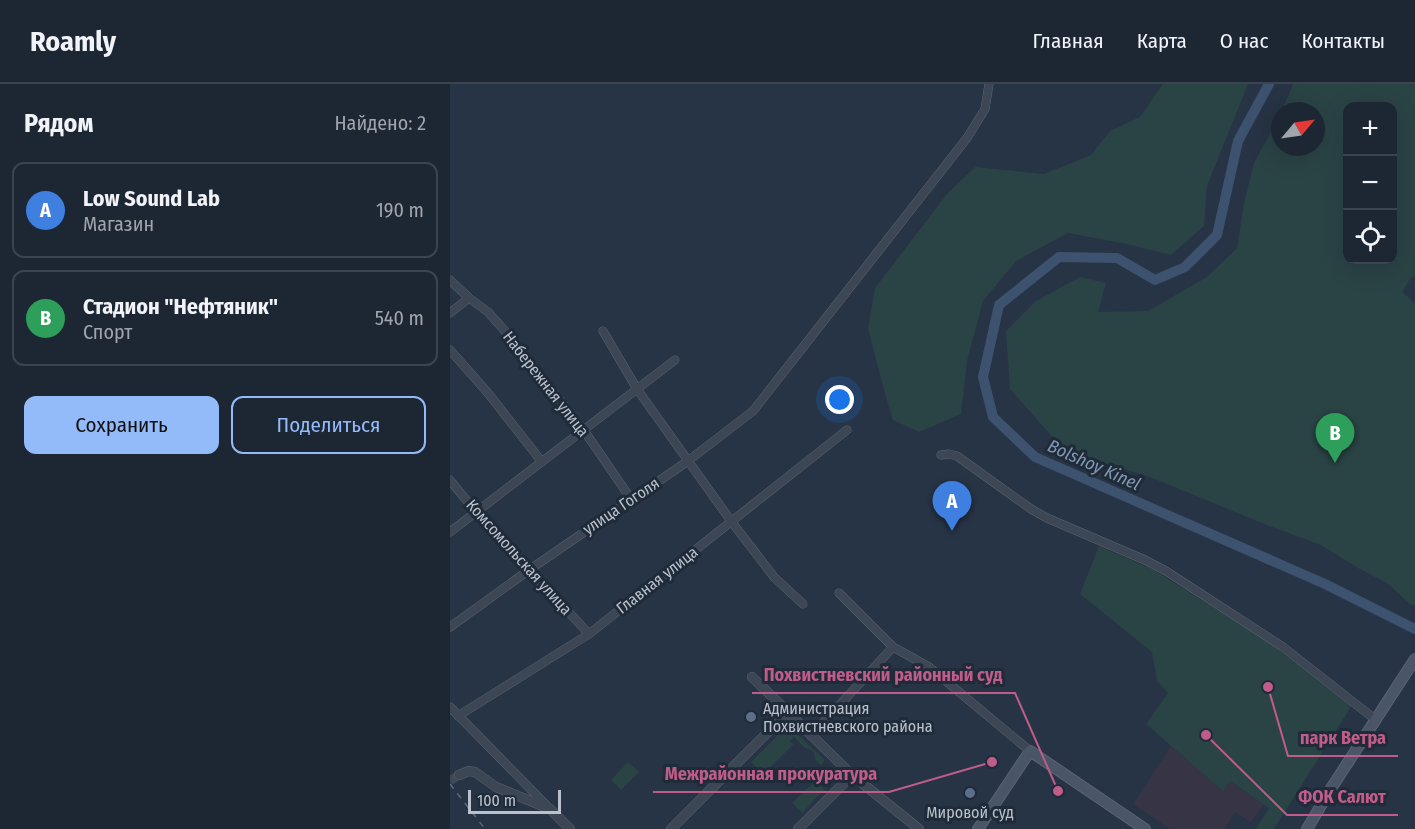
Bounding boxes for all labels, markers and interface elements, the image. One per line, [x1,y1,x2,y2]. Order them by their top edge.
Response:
text: Roamly [30,25,116,58]
text: Главная [1033,28,1104,54]
text: Карта [1137,28,1187,54]
text: О нас [1220,28,1268,54]
text: Контакты [1301,28,1385,54]
north arrow [1271,102,1325,156]
map controls [1343,102,1397,264]
button: + [1343,102,1397,156]
text: Рядом [24,108,93,139]
text: Найдено: 2 [334,111,426,135]
button: − [1343,156,1397,210]
text: Low Sound Lab [83,185,220,212]
text: A [40,198,51,222]
text: 190 m [376,198,424,222]
button: locate [1343,210,1397,264]
text: Магазин [83,212,154,236]
text: Стадион "Нефтяник" [83,293,278,320]
text: B [40,306,51,330]
text: 540 m [375,306,424,330]
text: Спорт [83,320,132,344]
street label: Набережная улица [499,328,593,441]
your location [825,385,854,414]
button: Сохранить [24,396,219,454]
button: Поделиться [231,396,426,454]
pin: B [1316,414,1354,463]
water label: Bolshoy Kinel [1044,435,1144,495]
street label: улица Гоголя [579,473,663,539]
pin: A [932,482,972,531]
street label: Комсомольская улица [462,495,576,619]
street label: Главная улица [613,542,702,618]
callout: Похвистневский районный суд [752,657,1015,693]
text: Похвистневский районный суд [764,664,1002,686]
place label: Администрация Похвистневского района [763,699,933,736]
marker: Администрация Похвистневского района [744,710,758,724]
callout: парк Ветра [1288,720,1398,756]
text: парк Ветра [1300,727,1386,749]
callout: Межрайонная прокуратура [653,756,889,792]
text: Межрайонная прокуратура [665,763,877,785]
callout: ФОК Салют [1287,779,1398,815]
marker: Мировой суд [963,786,977,800]
text: ФОК Салют [1298,786,1386,808]
scale bar [468,787,561,814]
text: 100 m [477,791,516,810]
place label: Мировой суд [926,803,1014,822]

